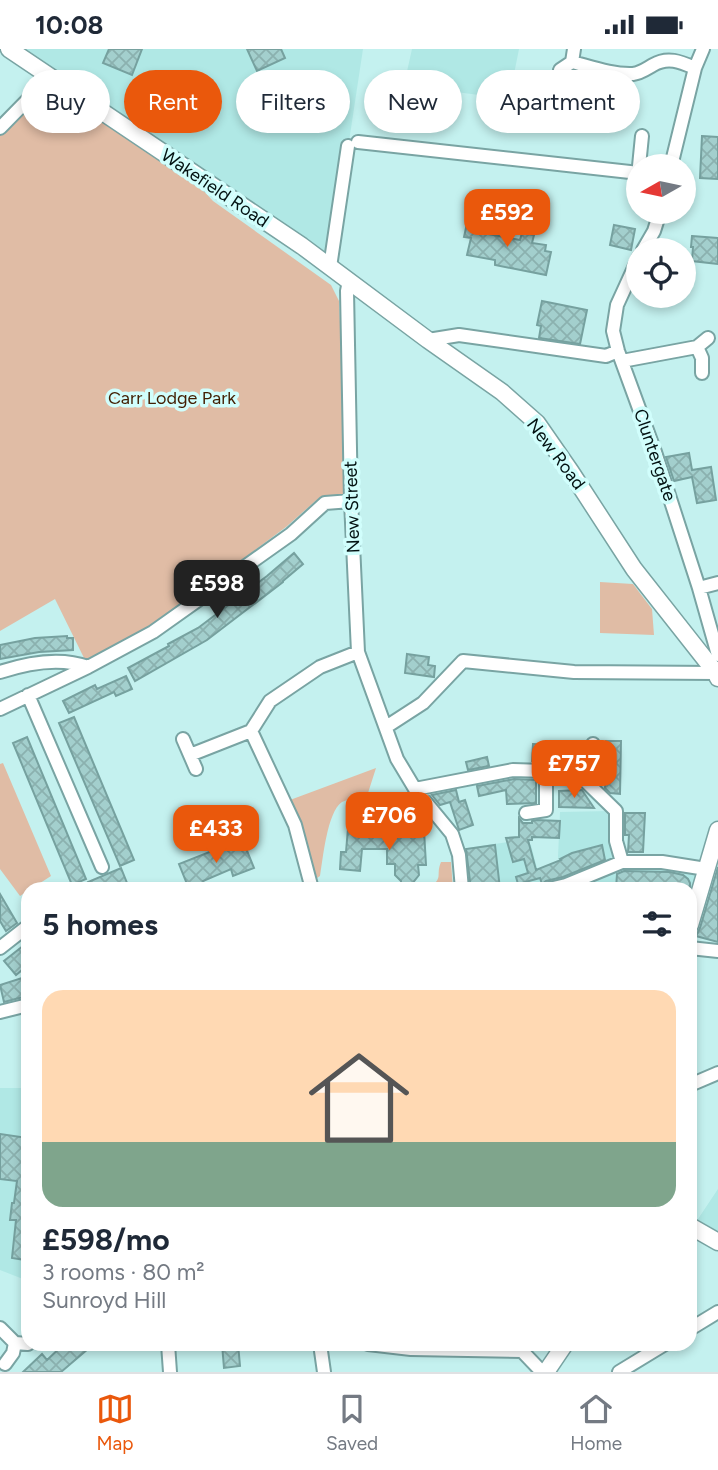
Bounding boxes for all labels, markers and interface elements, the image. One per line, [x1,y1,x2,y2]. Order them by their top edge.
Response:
text: 10:08 [35,9,103,41]
chip: Buy [21,70,110,133]
chip: Rent [124,70,222,133]
chip: Filters [236,70,350,133]
chip: New [364,70,462,133]
chip: Apartment [476,70,640,133]
street label: Wakefield Road [157,144,273,232]
north arrow [626,154,696,224]
map controls [626,154,696,308]
pin: £592 [466,189,548,249]
text: £592 [480,198,534,226]
button: locate [626,238,696,308]
park label: Carr Lodge Park [108,387,236,409]
street label: Cluntergate [629,406,681,504]
street label: New Road [522,414,590,494]
street label: New Street [339,460,365,554]
pin: £598 [176,561,258,620]
text: £598 [190,569,244,597]
pin: £757 [533,741,615,800]
text: £757 [548,749,600,777]
pin: £706 [348,793,430,852]
text: £706 [362,801,416,829]
pin: £433 [175,805,257,865]
text: £433 [189,814,243,842]
icon: filters [638,905,676,943]
text: 5 homes [42,906,158,943]
icon: home [296,1035,422,1161]
text: £598/mo [42,1221,170,1258]
text: 3 rooms · 80 m² [42,1258,205,1286]
text: Sunroyd Hill [42,1286,166,1314]
tab: Map [96,1390,134,1455]
tab: Saved [326,1390,378,1455]
tab: Home [570,1390,622,1455]

